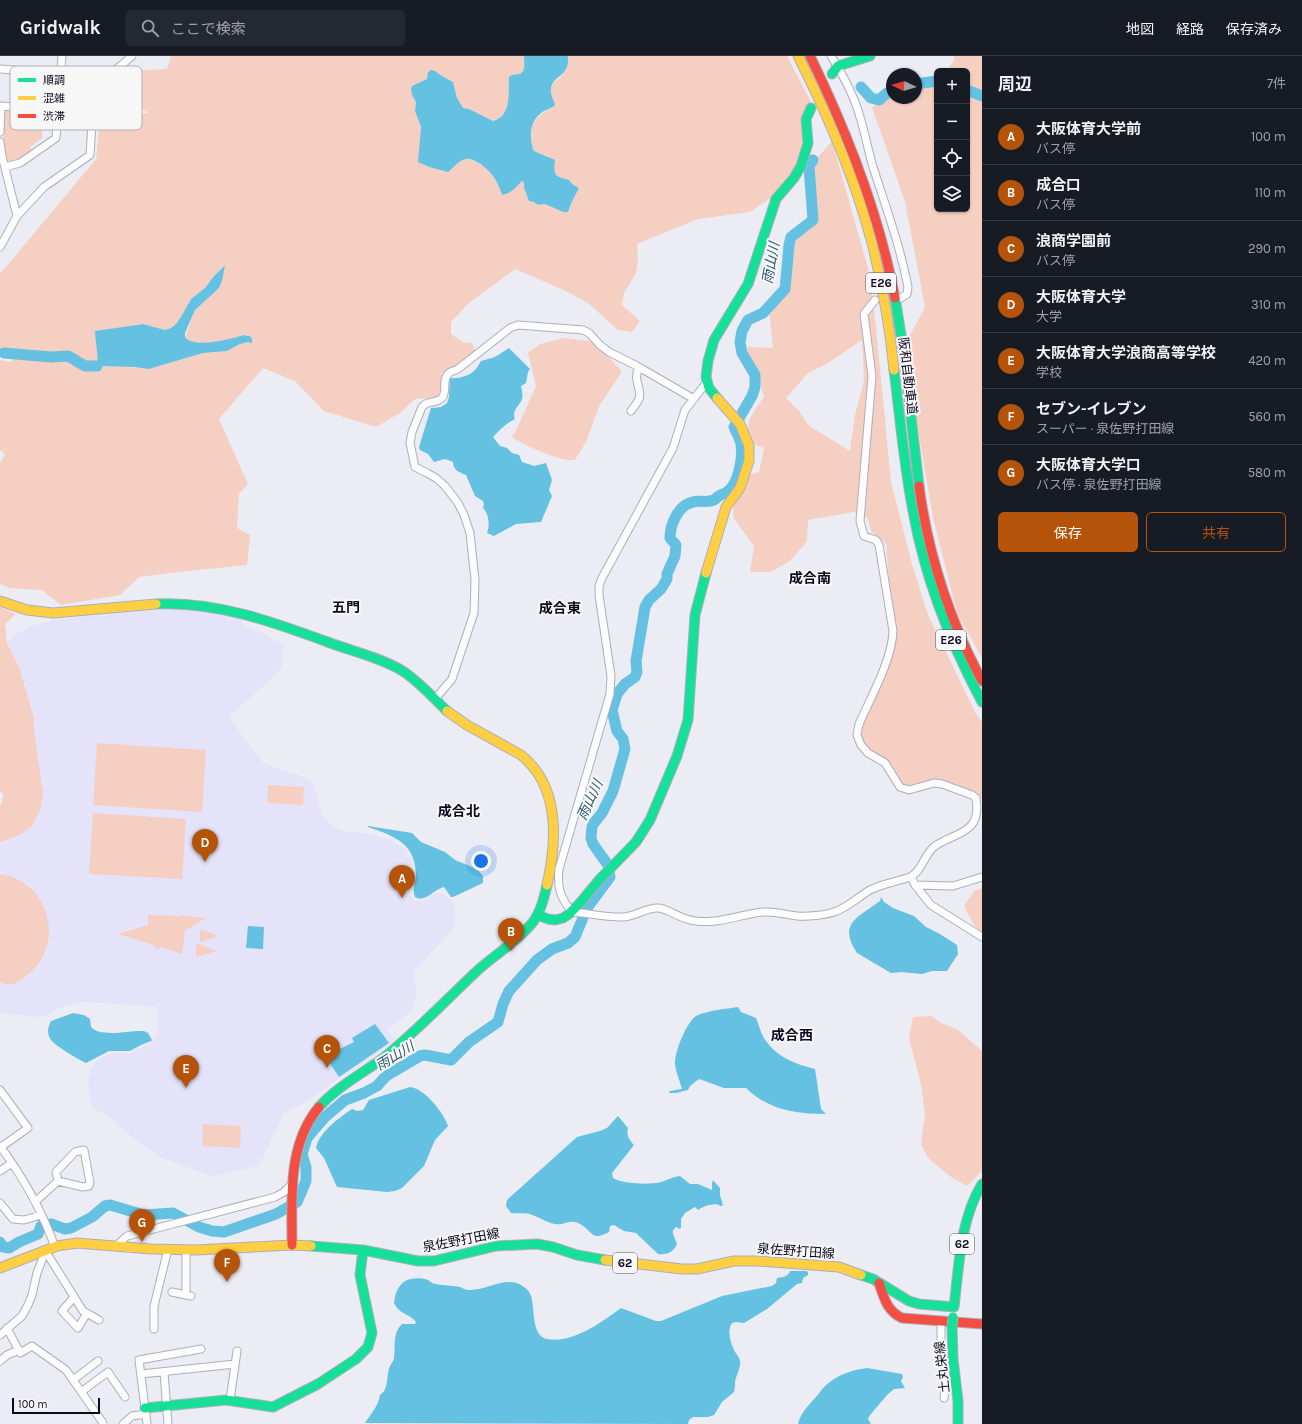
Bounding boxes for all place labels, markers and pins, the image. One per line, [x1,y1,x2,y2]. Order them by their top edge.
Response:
pin: D [192,829,218,862]
pin: A [389,865,415,898]
pin: B [498,918,524,951]
pin: C [314,1035,340,1068]
pin: E [173,1055,199,1088]
pin: G [129,1209,155,1242]
pin: F [214,1249,240,1282]

